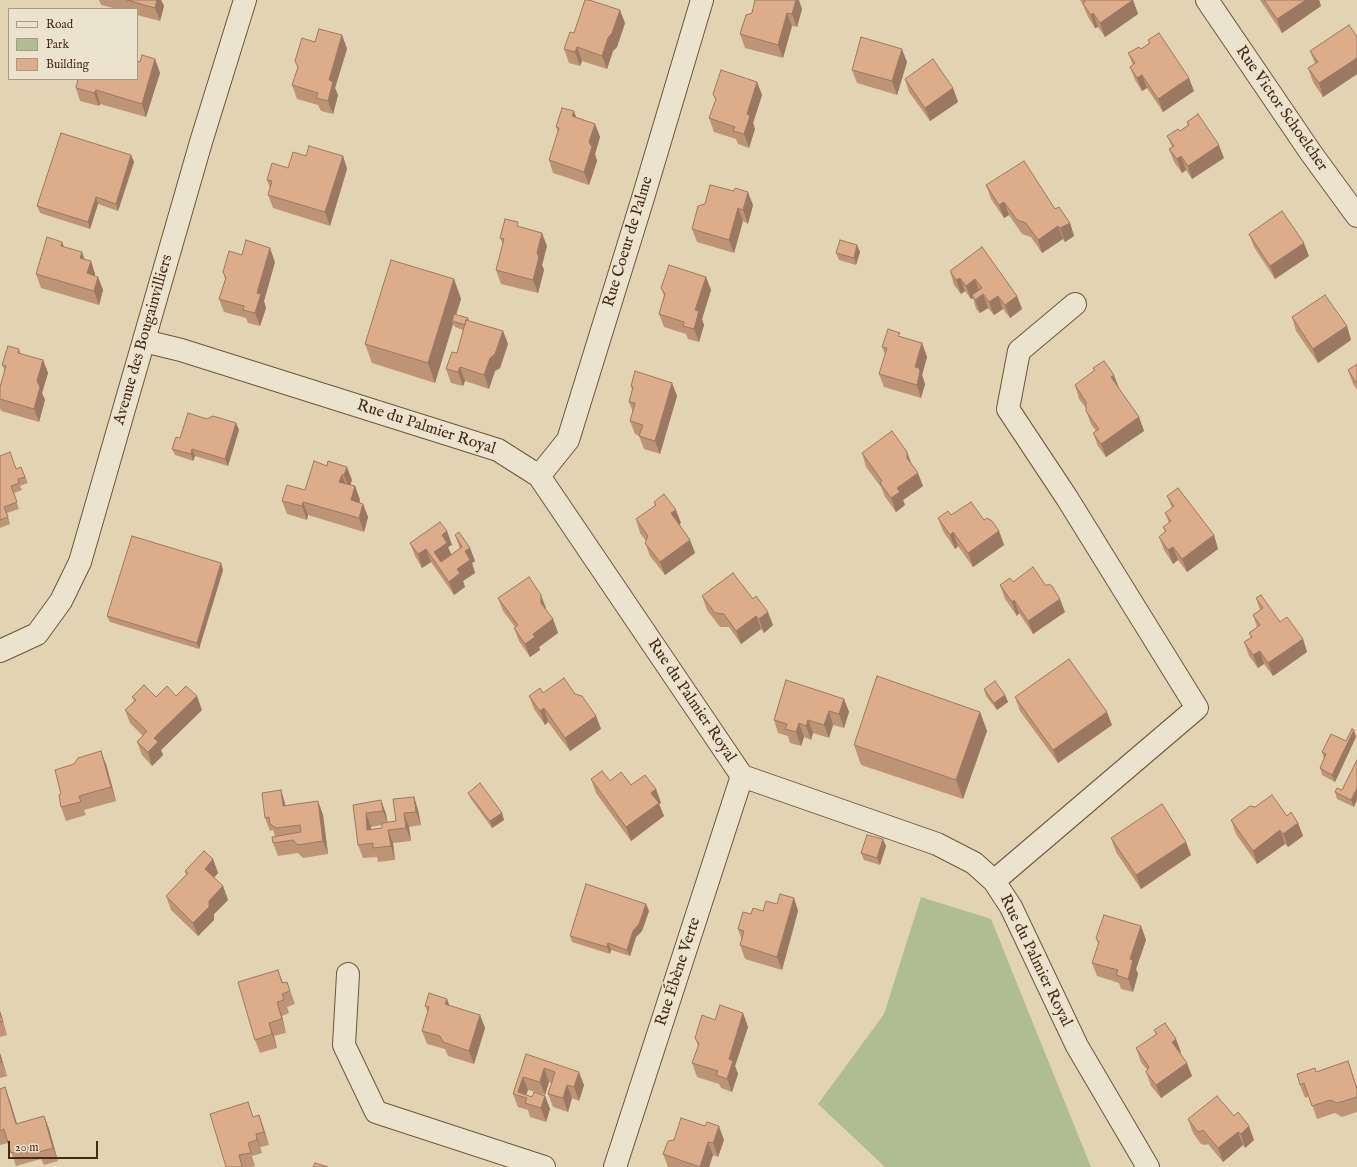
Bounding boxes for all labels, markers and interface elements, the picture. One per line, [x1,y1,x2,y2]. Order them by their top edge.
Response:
legend [8,8,138,80]
text: Road [46,17,73,32]
text: Park [46,37,69,52]
street label: Rue Victor Schoelcher [1231,43,1331,175]
text: Building [46,57,89,72]
street label: Rue Coeur de Palme [600,174,658,310]
street label: Avenue des Bougainvilliers [110,253,178,427]
street label: Rue du Palmier Royal [354,396,498,460]
street label: Rue du Palmier Royal [643,636,739,766]
street label: Rue du Palmier Royal [995,892,1075,1030]
street label: Rue Ébène Verte [652,915,706,1029]
scale bar [10,1133,100,1159]
text: 20 m [15,1140,38,1155]

